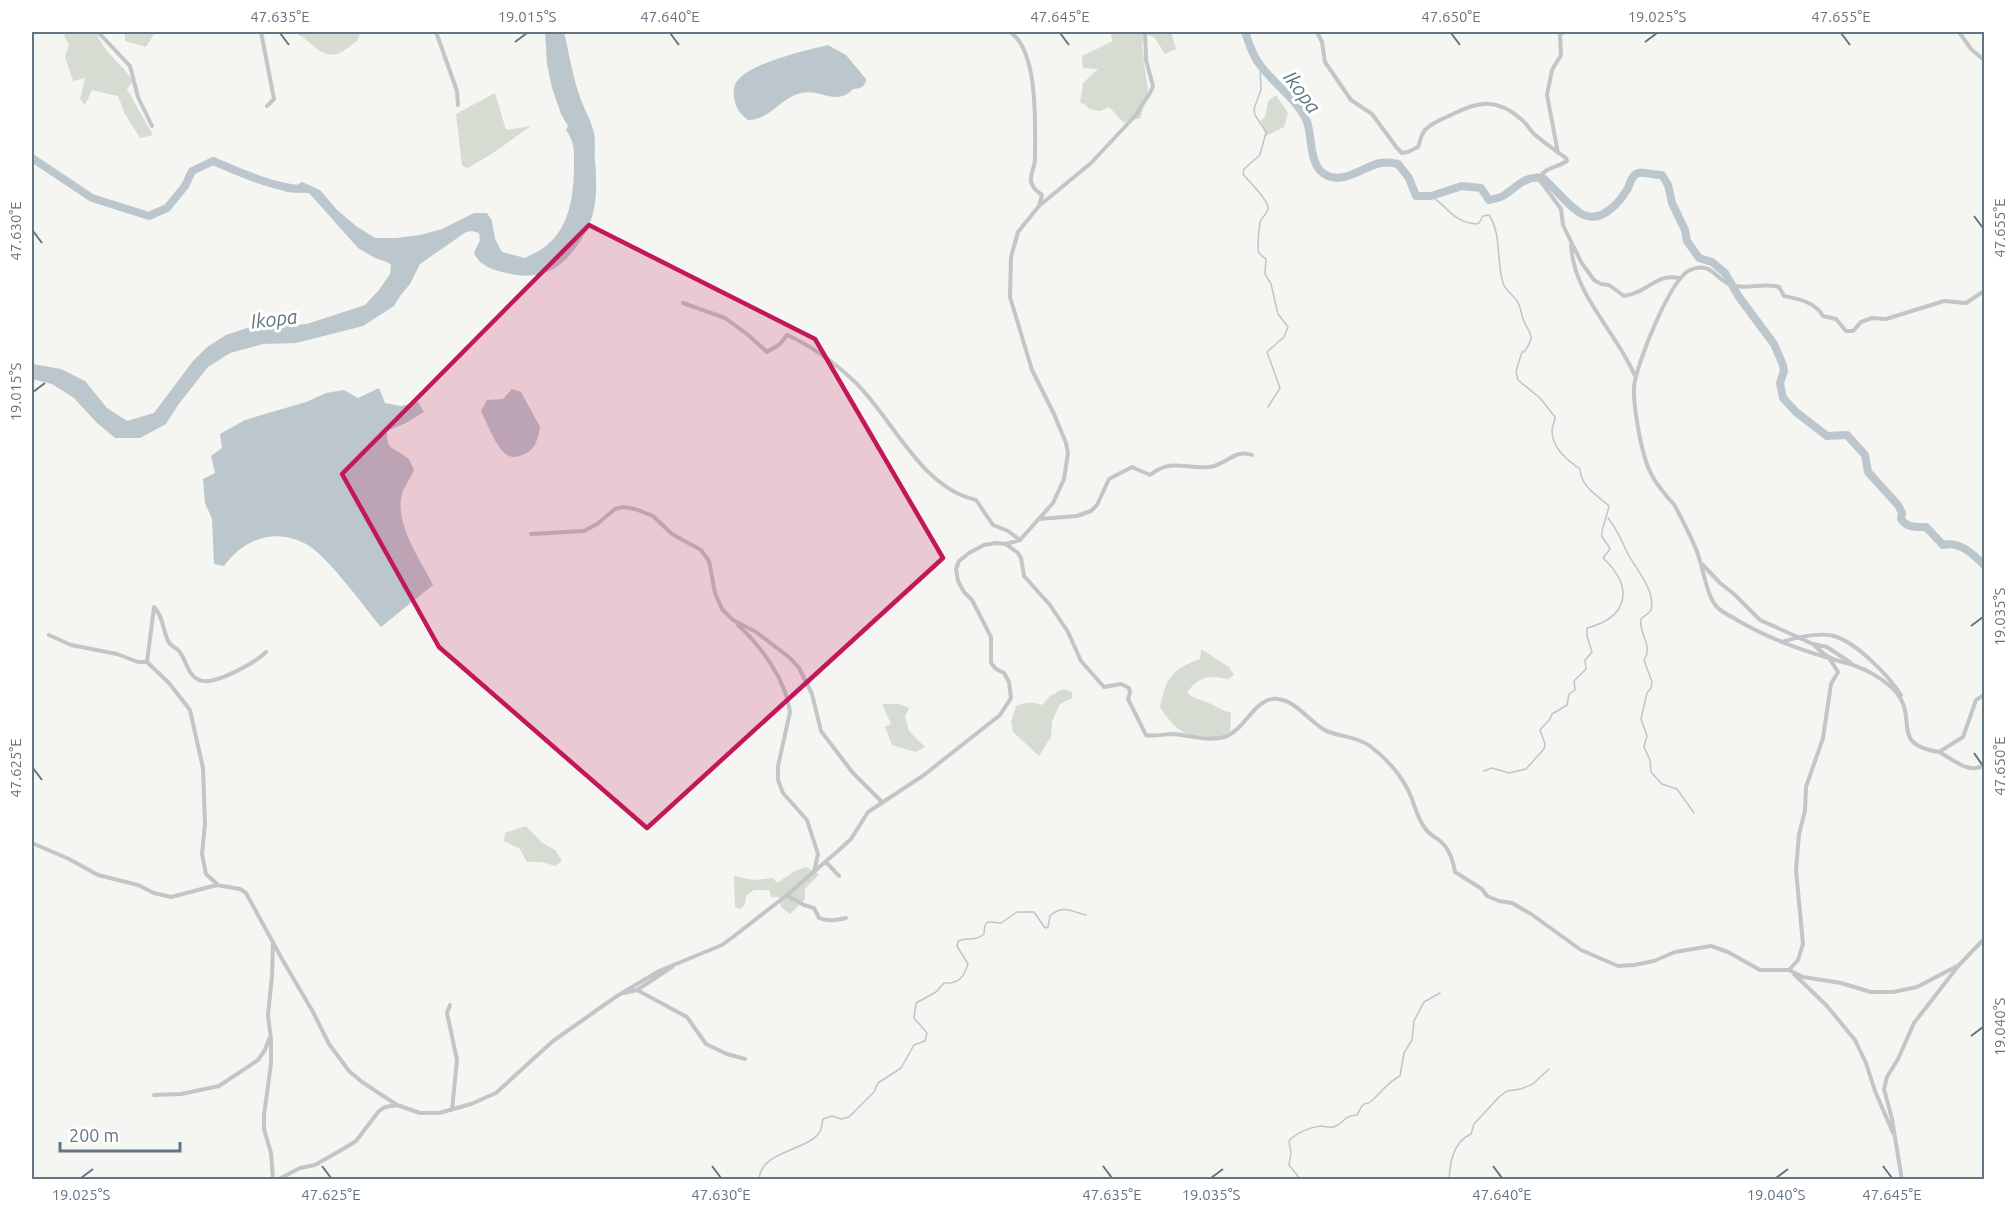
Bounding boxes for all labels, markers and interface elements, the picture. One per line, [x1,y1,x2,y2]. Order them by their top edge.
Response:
text: 47.635°E [250,8,310,25]
text: 19.015°S [498,8,556,25]
text: 47.640°E [640,8,700,25]
text: 47.645°E [1030,8,1090,25]
text: 47.650°E [1421,8,1481,25]
text: 19.025°S [1628,8,1686,25]
text: 47.655°E [1811,8,1871,25]
water label: Ikopa [1279,66,1326,118]
text: 47.655°E [1991,198,2008,258]
text: 47.630°E [7,201,24,261]
water label: Ikopa [249,304,299,333]
text: 19.015°S [7,363,24,421]
text: 19.035°S [1991,588,2008,646]
text: 47.650°E [1991,736,2008,796]
text: 47.625°E [7,738,24,798]
text: 19.040°S [1991,998,2008,1056]
scale bar [60,1115,180,1153]
text: 200 m [69,1125,119,1145]
text: 19.025°S [52,1186,110,1203]
text: 47.625°E [301,1186,361,1203]
text: 47.630°E [691,1186,751,1203]
text: 47.635°E [1082,1186,1142,1203]
text: 19.035°S [1182,1186,1240,1203]
text: 47.640°E [1472,1186,1532,1203]
text: 19.040°S [1747,1186,1805,1203]
text: 47.645°E [1862,1186,1922,1203]

